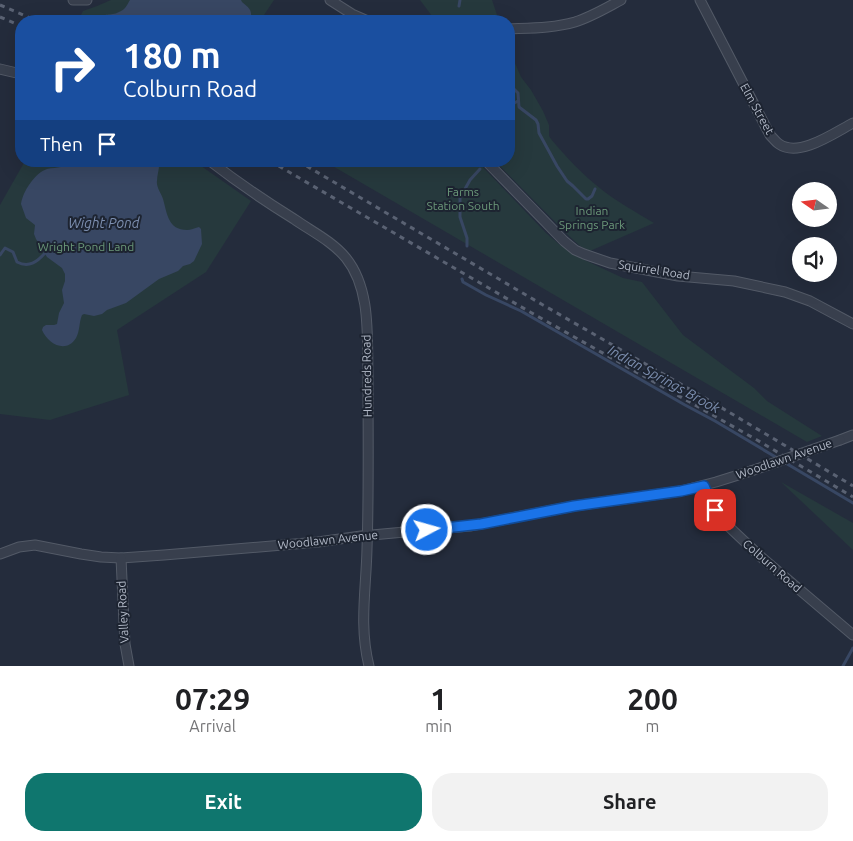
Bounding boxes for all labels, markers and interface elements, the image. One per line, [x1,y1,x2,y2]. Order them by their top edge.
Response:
icon: right [40,35,105,100]
text: 180 m [123,35,221,75]
text: Colburn Road [123,76,257,101]
street label: Elm Street [738,81,777,137]
icon: arrive [93,130,121,158]
text: Then [40,133,83,155]
north arrow [792,182,838,228]
map controls [792,182,837,282]
park label: Farms Station South [426,185,500,212]
park label: Indian Springs Park [559,204,625,231]
water label: Wight Pond [68,215,141,231]
button: sound [792,237,837,282]
park label: Wright Pond Land [38,240,134,253]
street label: Squirrel Road [617,257,691,282]
street label: Hundreds Road [359,334,374,418]
water label: Indian Springs Brook [605,342,723,417]
street label: Woodlawn Avenue [734,436,834,481]
pin [694,489,736,531]
icon: arrive [701,496,729,524]
position arrow [400,503,452,555]
street label: Woodlawn Avenue [277,528,379,551]
street label: Colburn Road [740,537,804,595]
street label: Valley Road [114,580,131,644]
text: 07:29 [175,682,250,716]
text: 1 [430,682,447,716]
text: 200 [627,682,678,716]
text: Arrival [189,717,236,735]
text: min [425,717,452,735]
text: m [646,717,659,735]
button: Exit [25,773,422,831]
button: Share [432,773,828,831]

